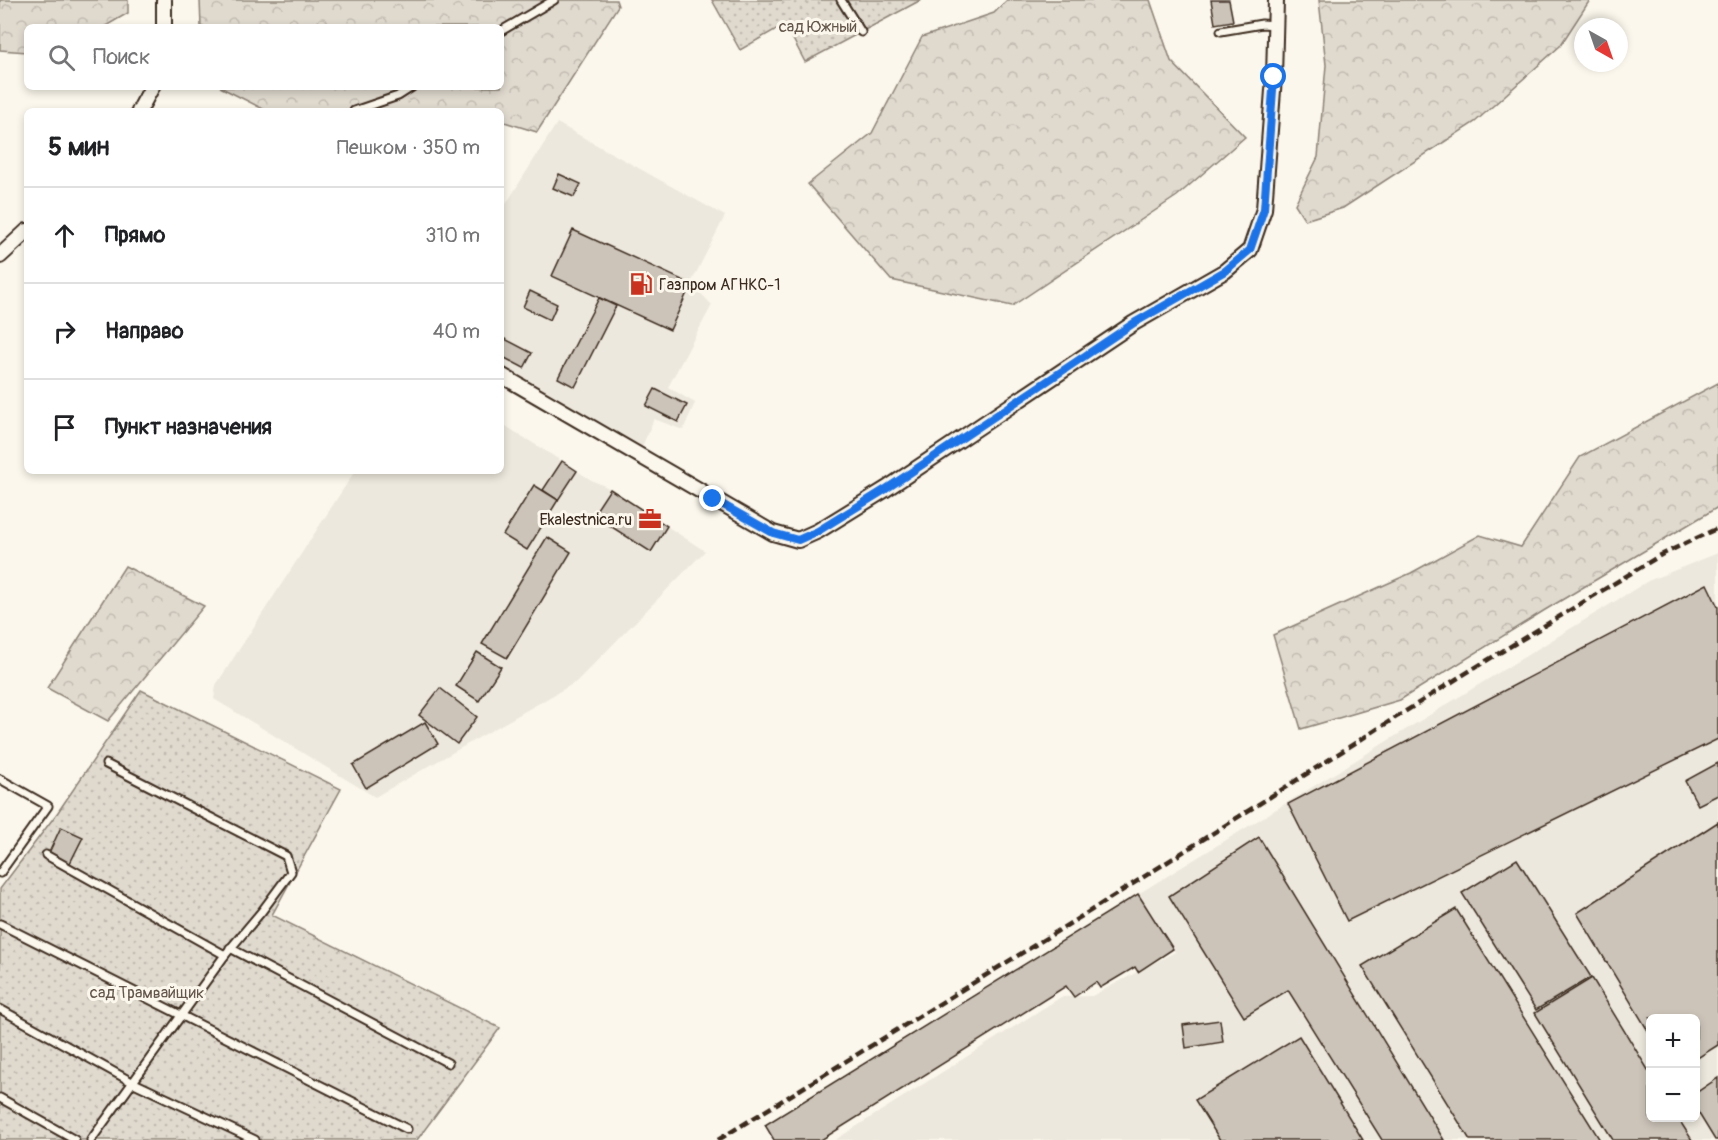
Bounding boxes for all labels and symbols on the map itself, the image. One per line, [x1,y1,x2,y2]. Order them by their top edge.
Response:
park label: сад Южный [779,17,857,37]
north arrow [1574,18,1628,72]
route start [1260,63,1286,89]
fuel station icon: Газпром АГНКС-1 [628,271,654,297]
place label: Газпром АГНКС-1 [659,275,780,295]
route end [699,485,725,511]
office icon: Ekalestnica.ru [637,506,663,532]
place label: Ekalestnica.ru [540,510,632,530]
park label: сад Трамвайщик [90,983,204,1003]

